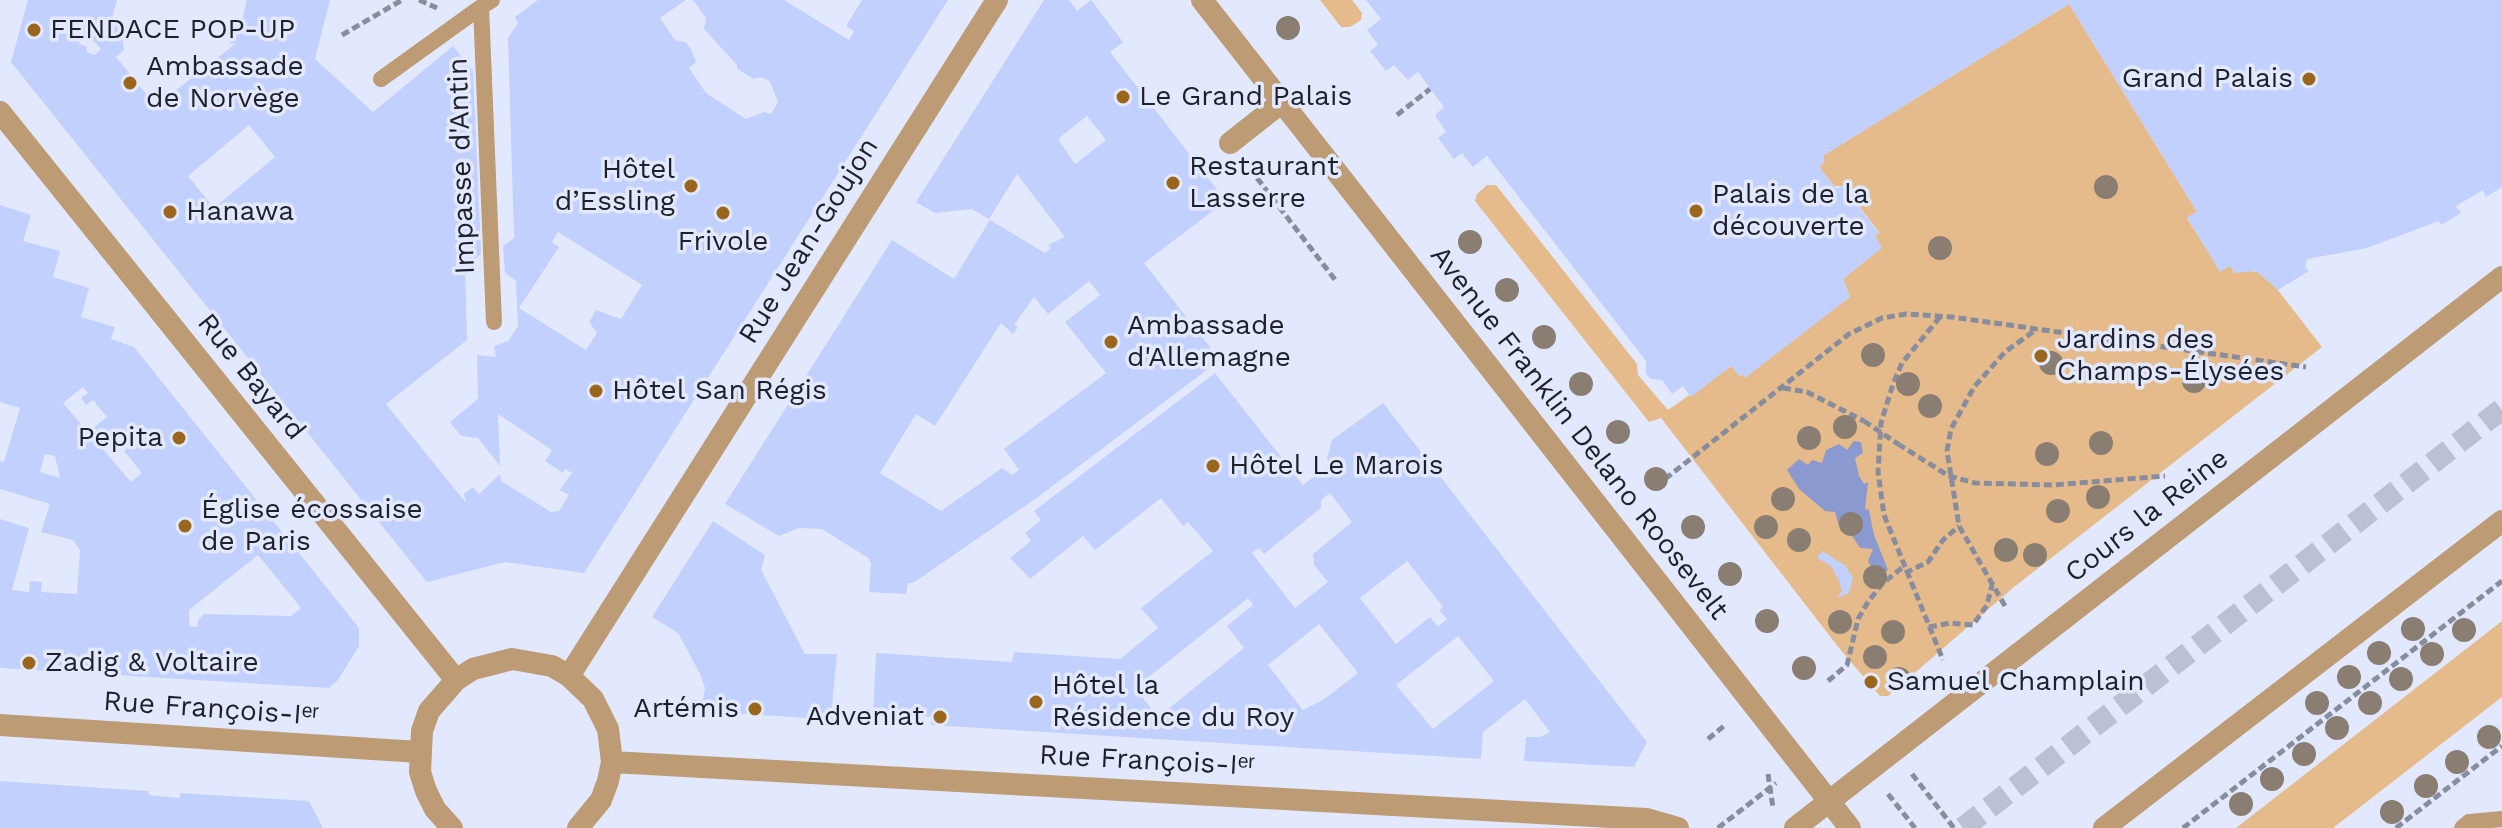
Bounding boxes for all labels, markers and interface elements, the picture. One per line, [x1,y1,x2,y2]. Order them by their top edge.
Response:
place label: FENDACE POP-UP [50,13,295,47]
marker: FENDACE POP-UP [25,21,43,39]
place label: Ambassade de Norvège [146,50,304,116]
street label: Impasse d'Antin [441,57,483,275]
place label: Grand Palais [2122,62,2293,96]
marker: Grand Palais [2300,70,2318,88]
marker: Ambassade de Norvège [121,74,139,92]
place label: Le Grand Palais [1139,80,1352,114]
marker: Le Grand Palais [1114,88,1132,106]
street label: Rue Jean-Goujon [732,132,886,350]
place label: Restaurant Lasserre [1189,150,1339,216]
place label: Hôtel d’Essling [555,153,675,219]
marker: Restaurant Lasserre [1164,174,1182,192]
marker: Hôtel d’Essling [682,177,700,195]
place label: Palais de la découverte [1712,178,1869,244]
place label: Hanawa [186,195,294,229]
marker: Palais de la découverte [1687,202,1705,220]
marker: Hanawa [161,203,179,221]
marker: Frivole [714,204,732,222]
place label: Frivole [678,225,768,259]
street label: Avenue Franklin Delano Roosevelt [1423,240,1735,626]
street label: Rue Bayard [190,307,312,447]
place label: Ambassade d'Allemagne [1127,309,1291,375]
place label: Jardins des Champs-Élysées [2057,323,2284,389]
marker: Ambassade d'Allemagne [1102,333,1120,351]
marker: Jardins des Champs-Élysées [2032,347,2050,365]
place label: Hôtel San Régis [612,374,827,408]
marker: Hôtel San Régis [587,382,605,400]
place label: Pepita [77,421,163,455]
marker: Pepita [170,429,188,447]
street label: Cours la Reine [2059,442,2235,590]
place label: Hôtel Le Marois [1229,449,1443,483]
marker: Hôtel Le Marois [1204,457,1222,475]
place label: Église écossaise de Paris [201,493,423,559]
marker: Église écossaise de Paris [176,517,194,535]
place label: Zadig & Voltaire [45,646,259,680]
marker: Zadig & Voltaire [20,654,38,672]
place label: Samuel Champlain [1887,665,2145,699]
place label: Hôtel la Résidence du Roy [1052,669,1294,735]
marker: Samuel Champlain [1862,673,1880,691]
street label: Rue François-Iᵉʳ [102,685,320,733]
place label: Artémis [633,692,739,726]
marker: Hôtel la Résidence du Roy [1027,693,1045,711]
marker: Artémis [746,700,764,718]
place label: Adveniat [806,700,924,734]
marker: Adveniat [931,708,949,726]
street label: Rue François-Iᵉʳ [1038,739,1256,783]

